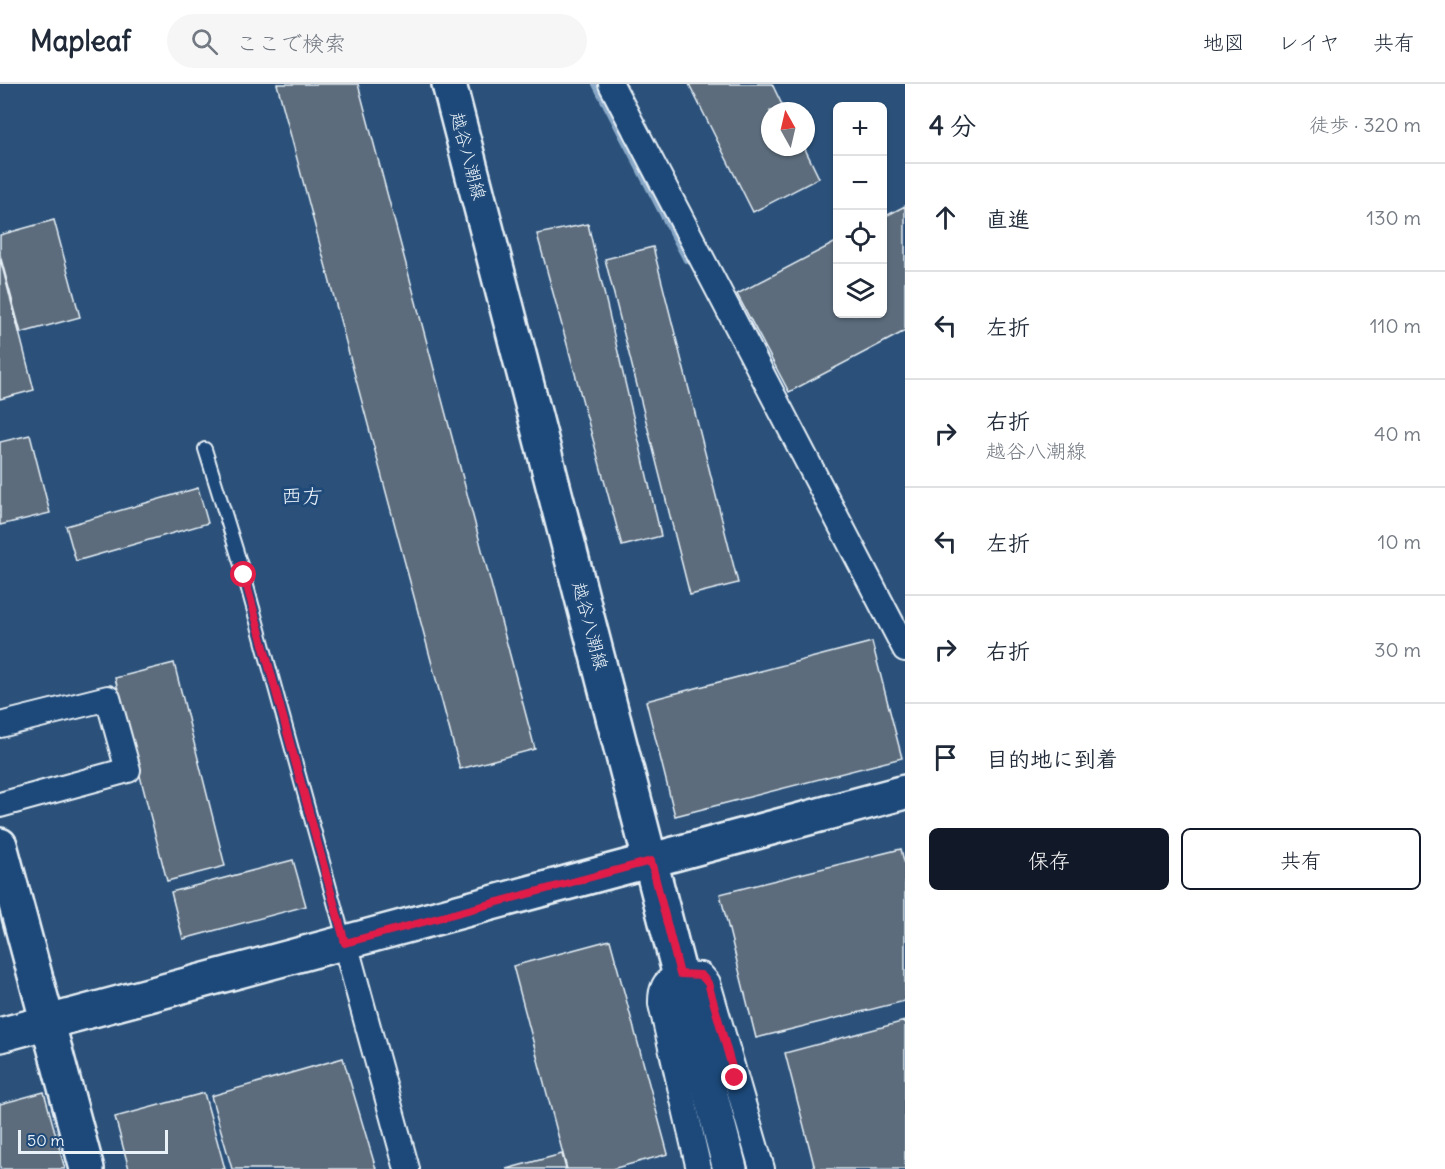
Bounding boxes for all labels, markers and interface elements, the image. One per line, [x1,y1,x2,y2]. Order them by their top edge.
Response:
search box [167,14,587,68]
text: Mapleaf [30,23,131,59]
icon: search [188,25,221,58]
text: ここで検索 [236,29,346,57]
text: 地図 [1203,29,1245,56]
text: レイヤ [1278,29,1340,56]
text: 共有 [1373,29,1415,56]
north arrow [761,102,815,156]
map controls [833,102,887,318]
button: + [833,102,887,156]
street label: 越谷八潮線 [446,109,491,202]
text: 4 分 [929,109,976,142]
text: 徒歩 · 320 m [1309,112,1421,137]
button: − [833,156,887,210]
icon: ahead [929,201,962,234]
text: 直進 [986,205,1030,233]
text: 130 m [1366,205,1421,230]
button: locate [833,210,887,264]
button: layers [833,264,887,318]
icon: left [929,309,962,342]
text: 左折 [986,313,1030,341]
text: 110 m [1370,313,1421,338]
text: 右折 [986,407,1030,435]
icon: right [929,417,962,450]
text: 40 m [1374,421,1421,446]
text: 越谷八潮線 [986,438,1086,463]
district label: 西方 [281,482,323,509]
icon: left [929,525,962,558]
text: 左折 [986,529,1030,557]
text: 10 m [1378,529,1421,554]
route start [230,561,256,587]
street label: 越谷八潮線 [568,579,613,672]
icon: right [929,633,962,666]
text: 右折 [986,637,1030,665]
text: 30 m [1374,637,1421,662]
icon: arrive [929,741,962,774]
text: 目的地に到着 [986,745,1118,773]
button: 保存 [929,828,1169,890]
button: 共有 [1181,828,1421,890]
route end [721,1064,747,1090]
scale bar [18,1127,168,1154]
text: 50 m [27,1130,65,1150]

